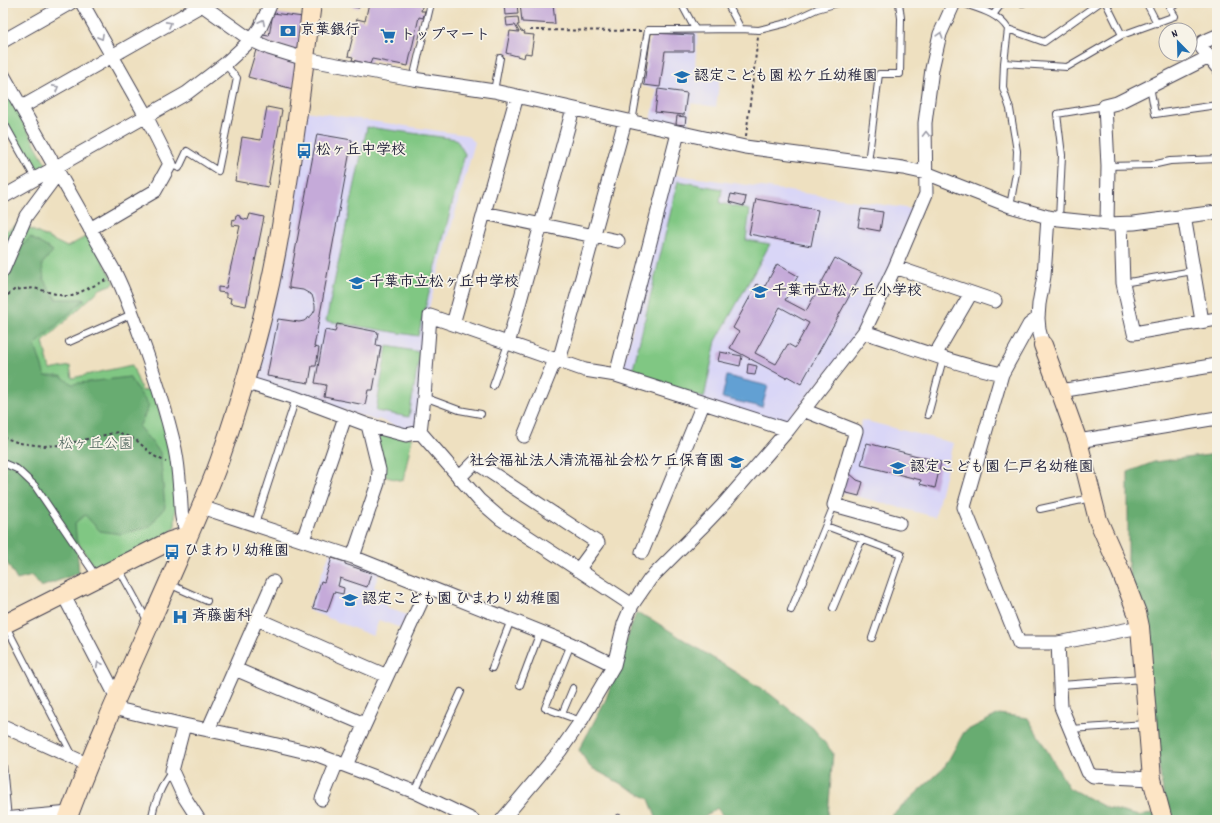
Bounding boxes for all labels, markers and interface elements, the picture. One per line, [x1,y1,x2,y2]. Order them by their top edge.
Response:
one-way arrow [258,19,265,27]
place label: 京葉銀行 [300,20,360,42]
one-way arrow [165,21,172,28]
bank icon: 京葉銀行 [279,22,297,40]
north arrow [1158,22,1198,62]
place label: トップマート [400,25,490,47]
text: N [1169,26,1181,43]
supermarket icon: トップマート [379,27,397,45]
one-way arrow [935,32,944,39]
one-way arrow [97,33,104,40]
place label: 認定こども園 松ケ丘幼稚園 [694,66,877,88]
school or university icon: 認定こども園 松ケ丘幼稚園 [673,68,691,86]
one-way arrow [52,85,59,92]
one-way arrow [921,131,930,137]
place label: 松ヶ丘中学校 [316,140,406,162]
bus stop icon: 松ヶ丘中学校 [295,142,313,160]
place label: 千葉市立松ヶ丘中学校 [369,272,519,294]
school or university icon: 千葉市立松ヶ丘中学校 [348,274,366,292]
place label: 千葉市立松ヶ丘小学校 [772,281,922,303]
school or university icon: 千葉市立松ヶ丘小学校 [751,283,769,301]
park label: 松ヶ丘公園 [58,434,134,456]
place label: 社会福祉法人清流福祉会松ケ丘保育園 [469,451,724,473]
school or university icon: 社会福祉法人清流福祉会松ケ丘保育園 [727,453,745,471]
place label: 認定こども園 仁戸名幼稚園 [910,457,1093,479]
school or university icon: 認定こども園 仁戸名幼稚園 [889,459,907,477]
place label: ひまわり幼稚園 [184,541,289,563]
bus stop icon: ひまわり幼稚園 [163,543,181,561]
place label: 認定こども園 ひまわり幼稚園 [362,589,560,611]
school or university icon: 認定こども園 ひまわり幼稚園 [341,591,359,609]
place label: 斉藤歯科 [192,606,252,628]
hospital icon: 斉藤歯科 [171,608,189,626]
one-way arrow [96,661,104,668]

